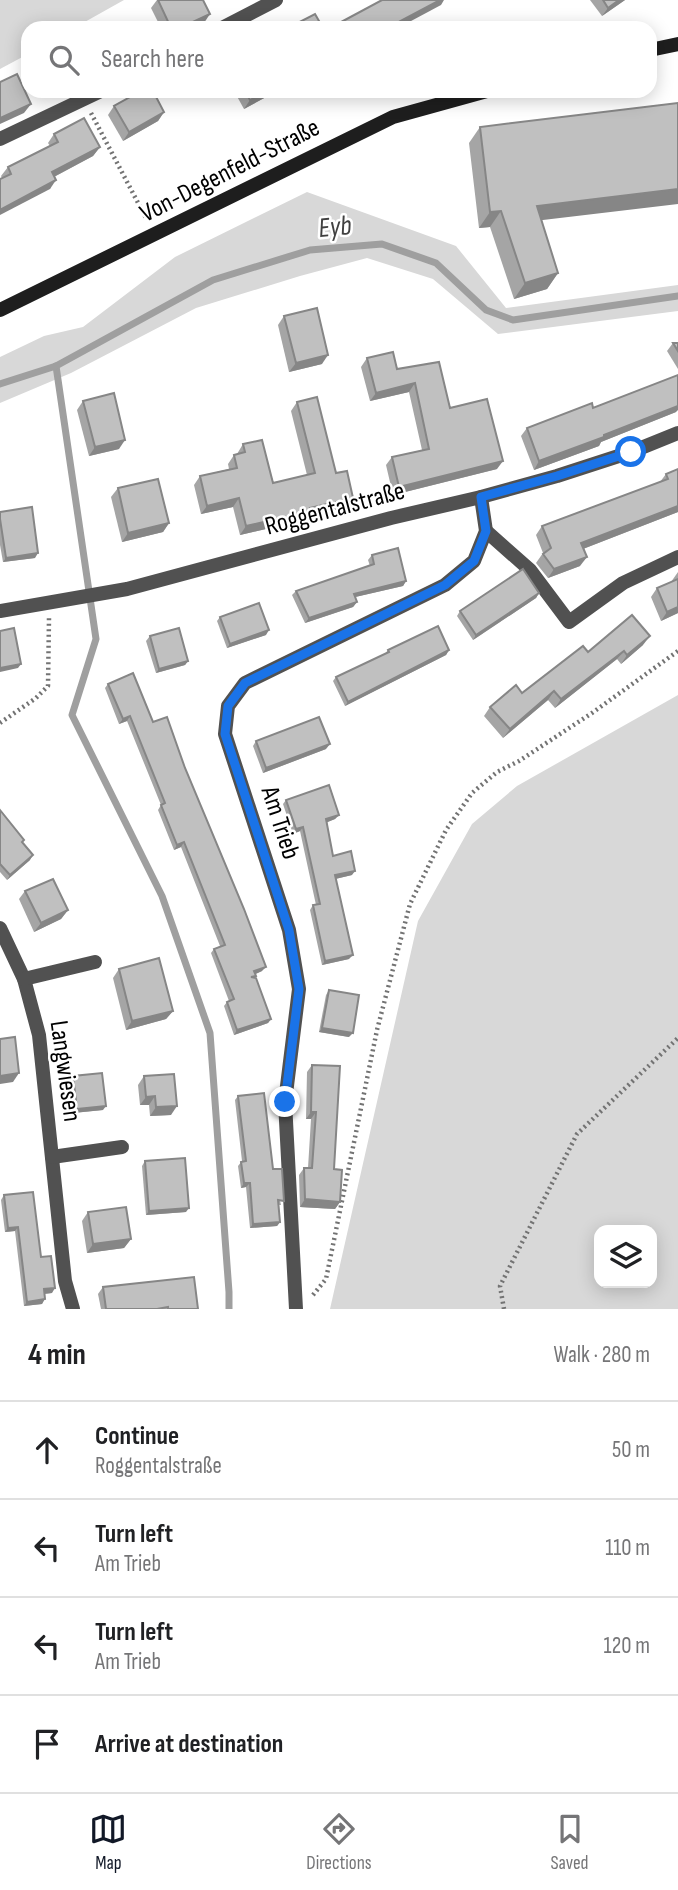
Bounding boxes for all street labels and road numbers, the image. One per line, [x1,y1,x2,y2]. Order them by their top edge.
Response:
street label: Von-Degenfeld-Straße [135,112,325,230]
street label: Roggentalstraße [262,476,408,542]
street label: Am Trieb [253,782,306,863]
street label: Langwiesen [43,1018,87,1124]

